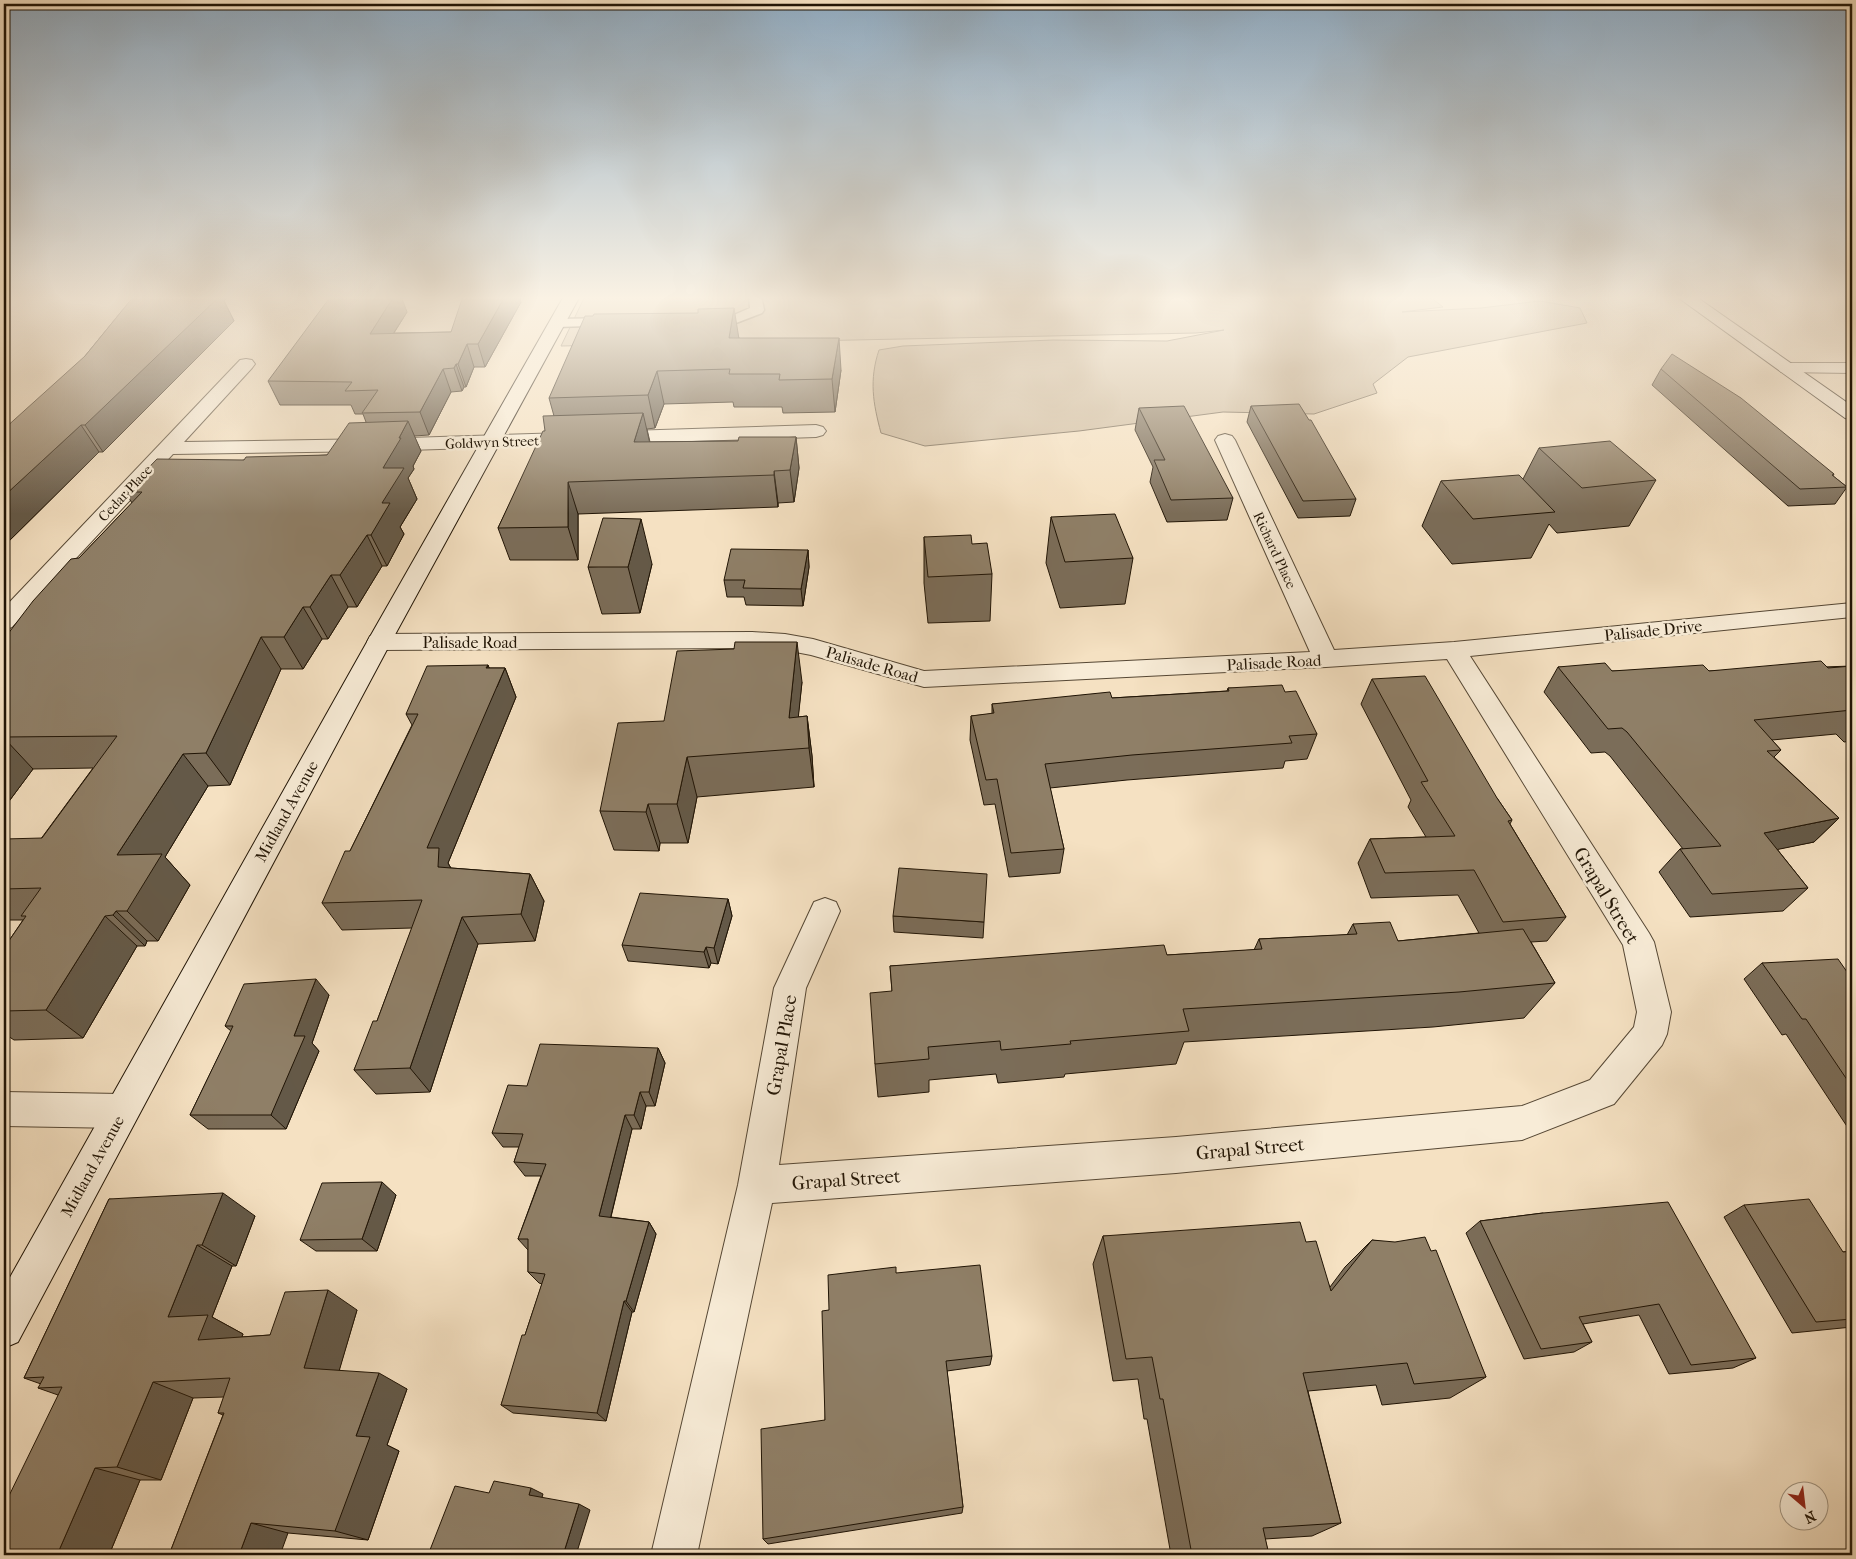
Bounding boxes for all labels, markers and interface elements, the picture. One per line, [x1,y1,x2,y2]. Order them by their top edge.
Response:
street label: Goldwyn Street [445,432,539,453]
street label: Cedar Place [95,461,156,525]
street label: Richard Place [1249,509,1300,591]
street label: Palisade Drive [1603,616,1703,645]
street label: Palisade Road [422,633,518,652]
street label: Palisade Road [824,642,920,687]
street label: Palisade Road [1226,651,1322,674]
street label: Midland Avenue [251,757,322,865]
street label: Grapal Street [1569,843,1644,948]
street label: Grapal Place [762,993,802,1097]
street label: Midland Avenue [57,1112,128,1220]
street label: Grapal Street [1195,1133,1305,1165]
street label: Grapal Street [791,1165,901,1195]
north arrow [1778,1482,1828,1532]
text: N [1801,1507,1819,1527]

